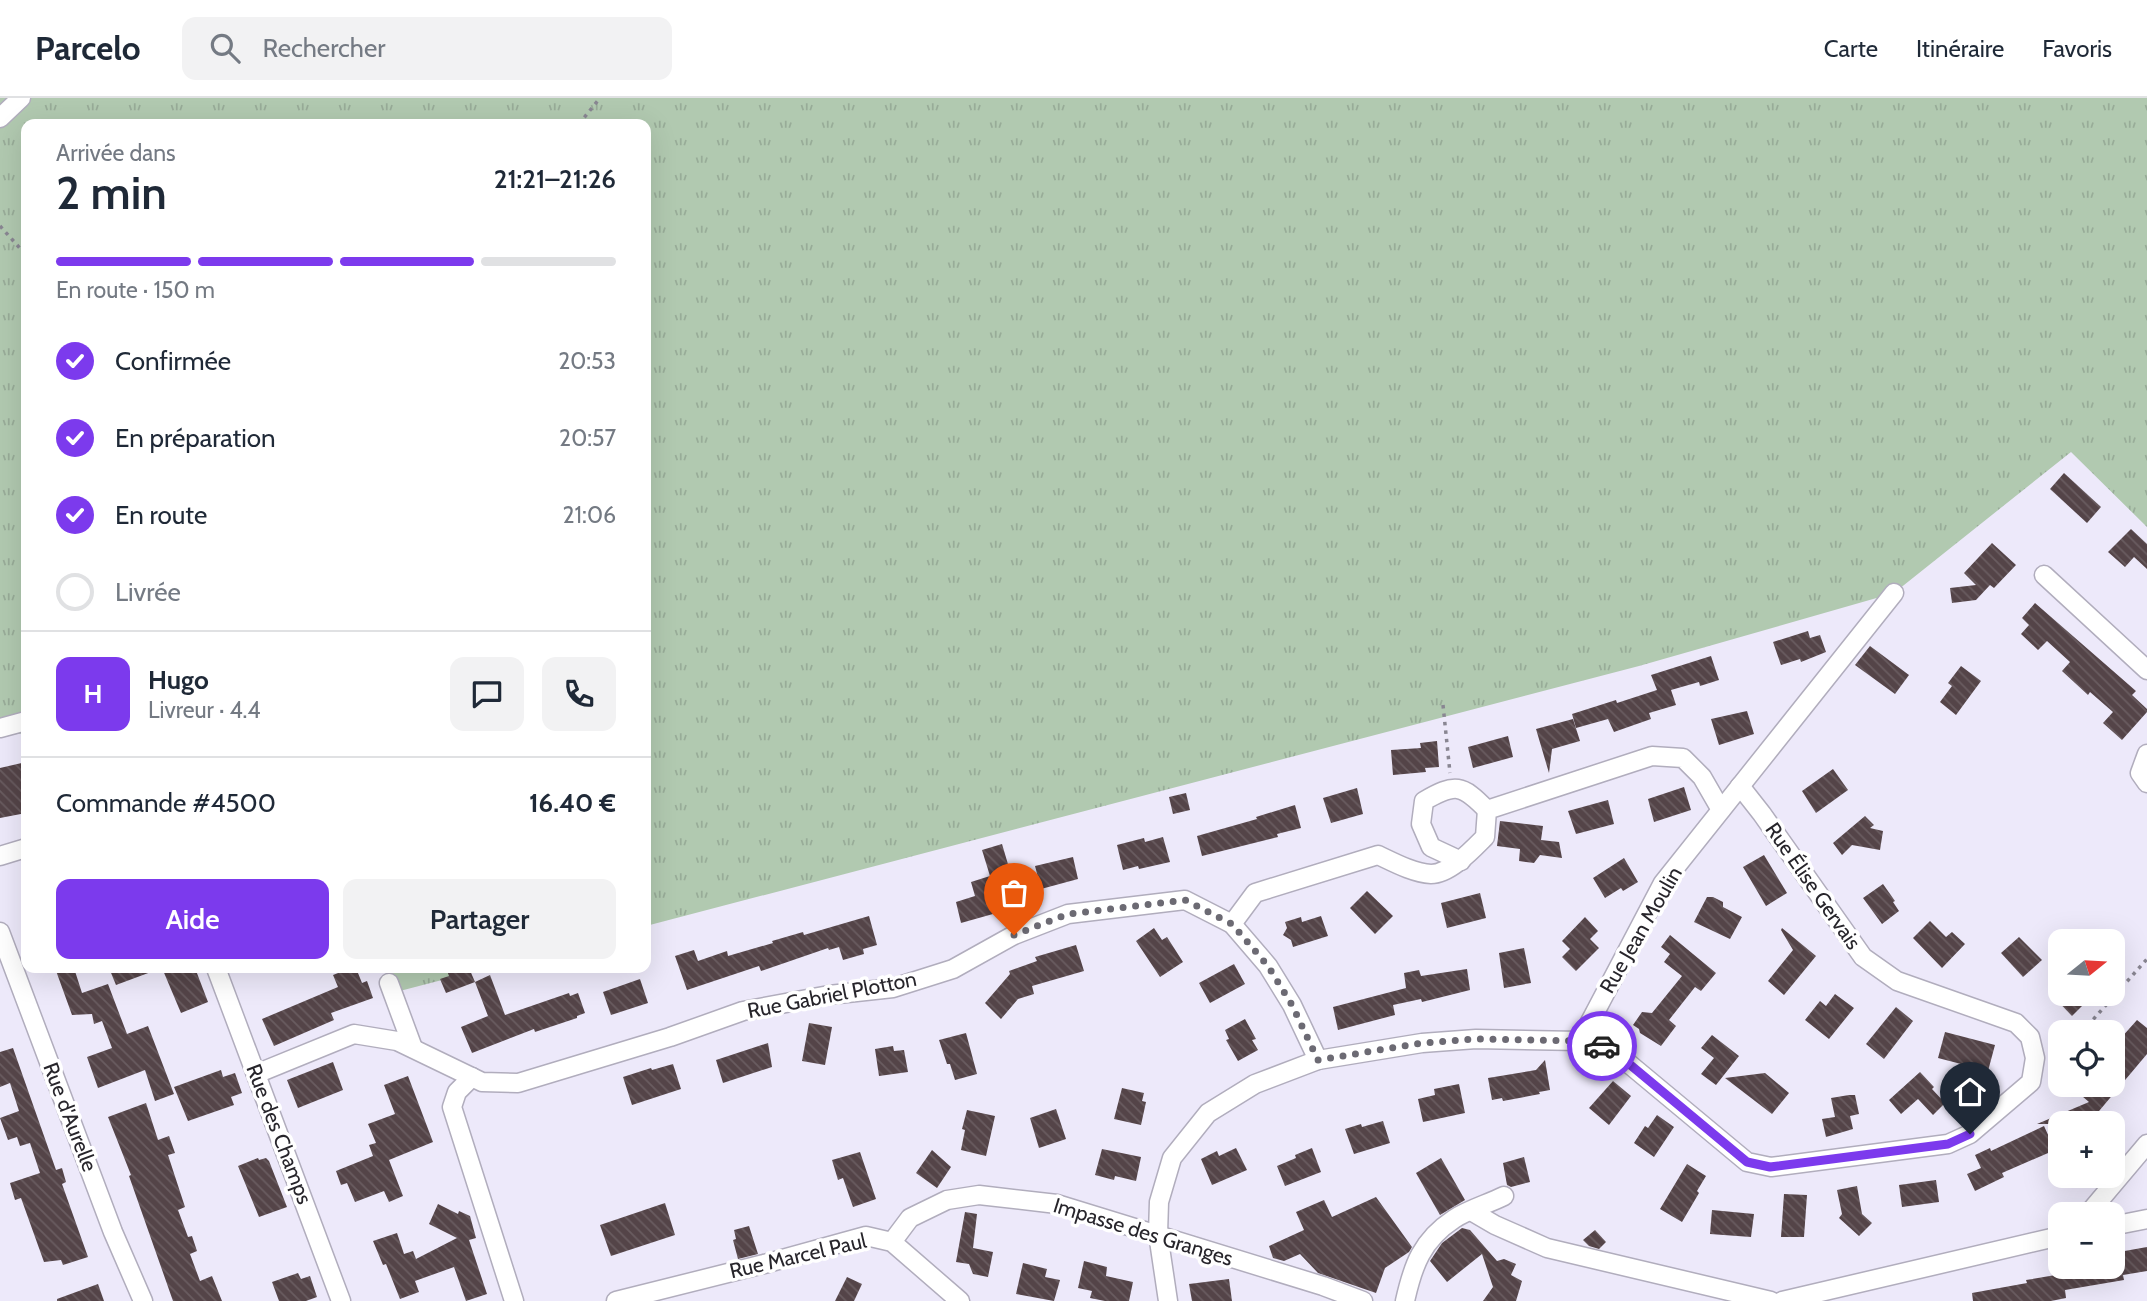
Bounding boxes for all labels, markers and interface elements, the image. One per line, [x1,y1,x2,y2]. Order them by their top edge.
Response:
search box [182,17,672,80]
text: Parcelo [35,28,140,68]
icon: search [206,29,244,67]
text: Rechercher [262,32,385,64]
text: Carte [1824,34,1878,63]
text: Itinéraire [1916,34,2004,63]
text: Favoris [2042,34,2112,63]
text: Arrivée dans [56,139,176,167]
text: 21:21–21:26 [494,163,616,195]
text: 2 min [56,165,167,221]
text: En route · 150 m [56,276,215,304]
icon: check [56,342,94,380]
text: Confirmée [115,345,231,377]
text: 20:53 [558,347,616,375]
icon: check [56,419,94,457]
text: En préparation [115,422,276,454]
text: 20:57 [559,424,616,452]
icon: check [56,496,94,534]
text: En route [115,499,207,531]
text: 21:06 [563,501,616,529]
text: Livrée [115,576,181,608]
button: chat [450,657,524,731]
button: phone [542,657,616,731]
text: Hugo [148,664,209,696]
text: H [84,678,102,710]
text: Livreur · 4.4 [148,696,261,724]
text: Commande #4500 [56,787,276,819]
text: 16.40 € [529,787,616,819]
street label: Rue Élise Gervais [1760,818,1867,954]
street label: Rue Jean Moulin [1594,862,1687,997]
pin [984,863,1044,935]
icon: bag [995,874,1033,912]
button: Aide [56,879,329,959]
button: Partager [343,879,616,959]
north arrow [2048,929,2124,1006]
map controls [2048,929,2125,1279]
street label: Rue Gabriel Plotton [745,966,919,1023]
courier [1567,1011,1637,1081]
button: locate [2048,1020,2125,1097]
icon: car [1583,1027,1621,1065]
street label: Rue d'Aurelle [38,1059,103,1175]
street label: Rue des Champs [241,1060,318,1208]
pin [1940,1062,2000,1134]
icon: home [1951,1073,1989,1111]
button: + [2048,1111,2125,1188]
street label: Impasse des Granges [1050,1192,1236,1271]
button: − [2048,1202,2125,1279]
street label: Rue Marcel Paul [727,1228,869,1283]

